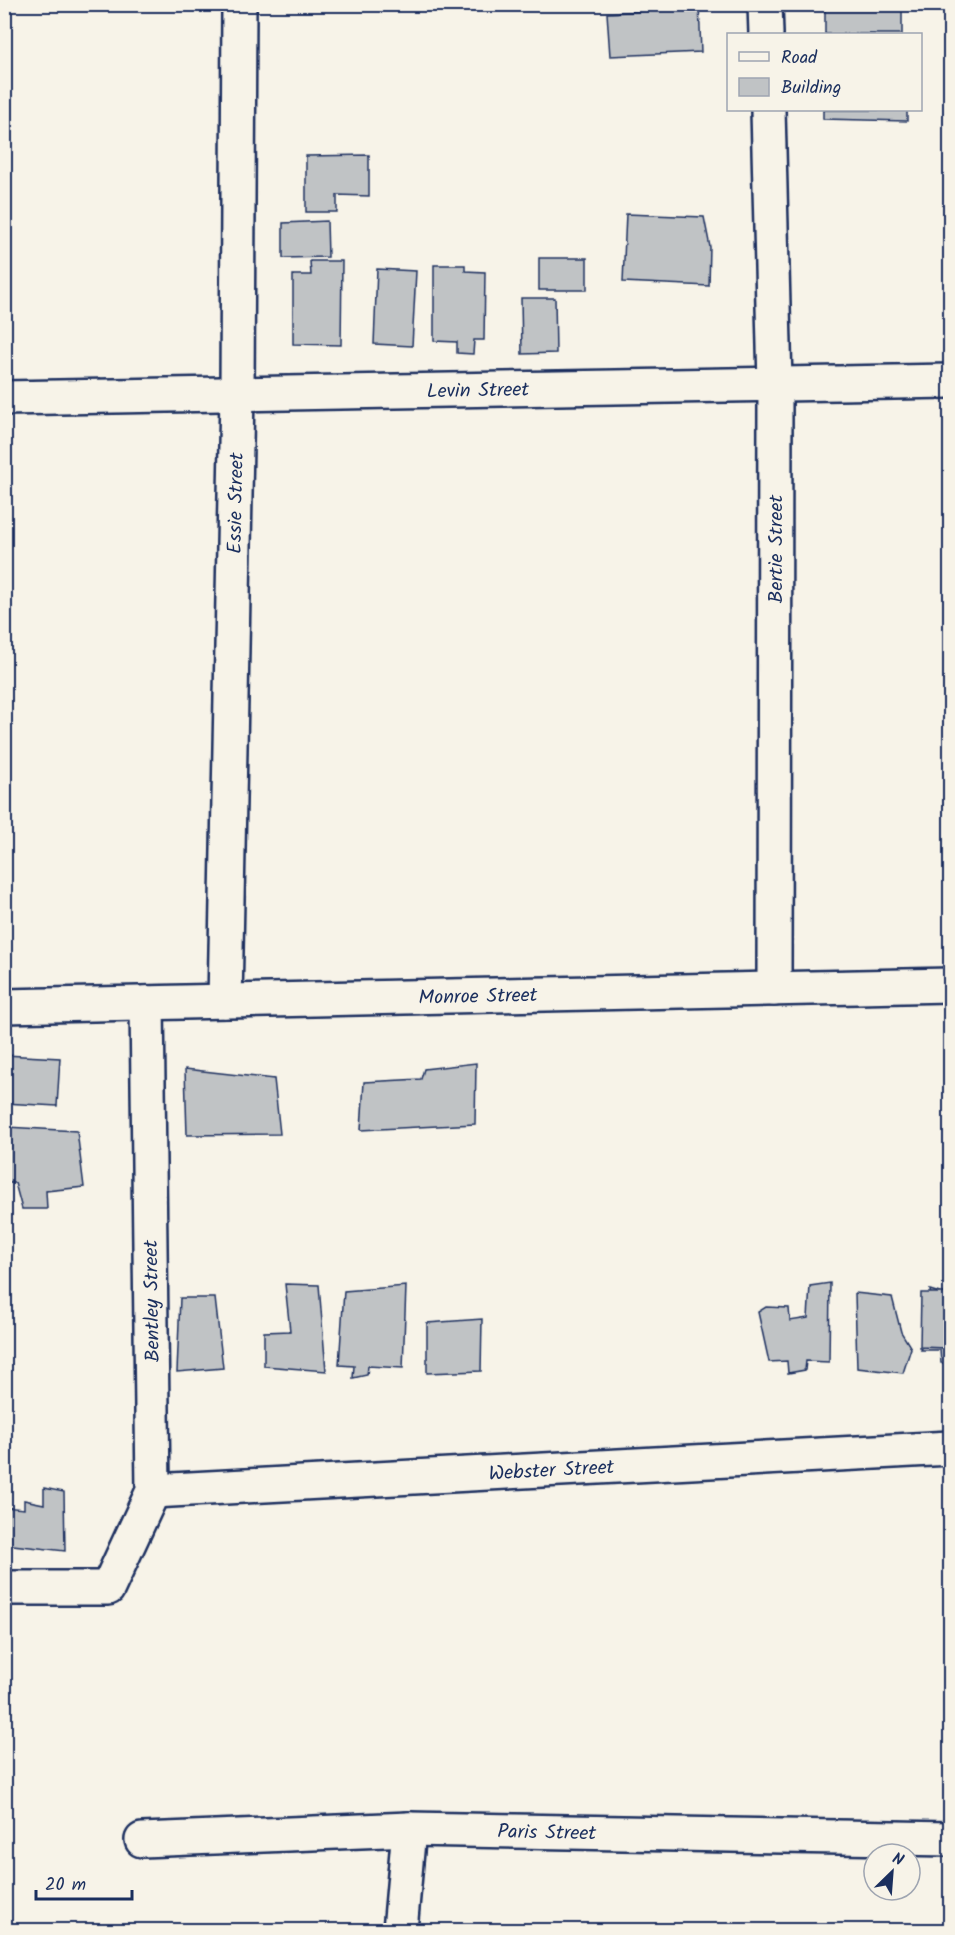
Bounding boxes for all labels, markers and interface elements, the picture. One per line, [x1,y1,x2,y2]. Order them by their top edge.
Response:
legend [727,33,922,111]
text: Road [781,44,818,73]
text: Building [781,74,841,103]
street label: Levin Street [426,375,530,408]
street label: Essie Street [220,452,254,554]
street label: Bertie Street [761,494,793,603]
street label: Monroe Street [418,980,538,1015]
street label: Bentley Street [136,1239,170,1362]
street label: Webster Street [488,1452,615,1491]
street label: Paris Street [497,1817,597,1850]
north arrow [862,1842,922,1902]
text: N [888,1846,908,1873]
scale bar [36,1863,132,1901]
text: 20 m [45,1871,86,1900]

